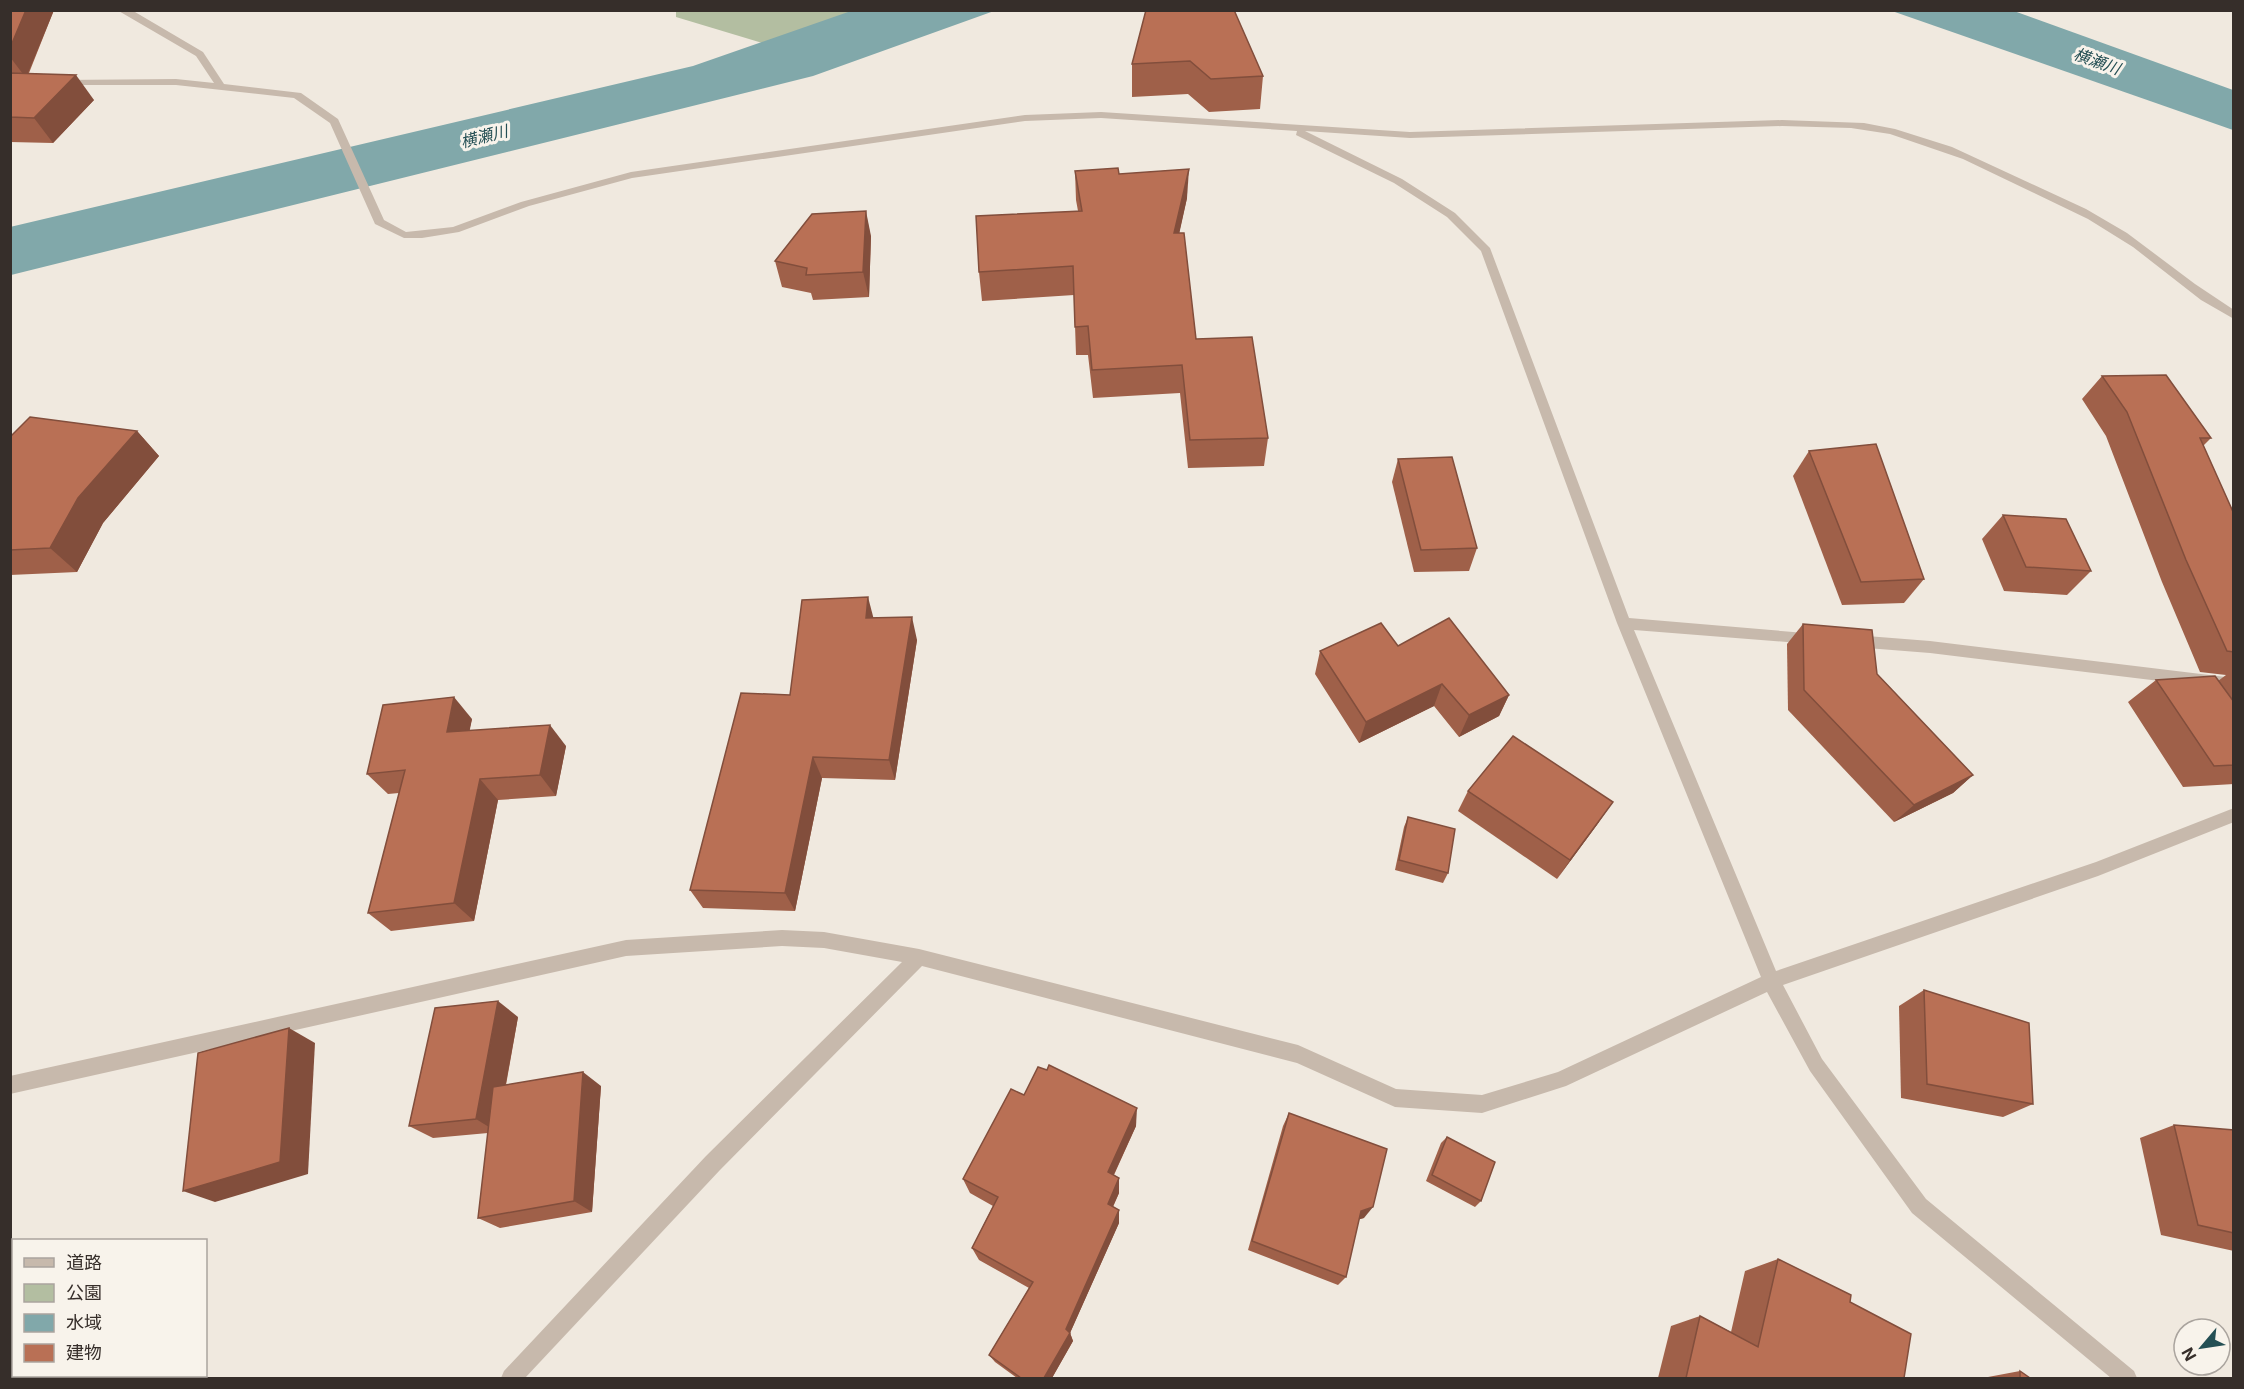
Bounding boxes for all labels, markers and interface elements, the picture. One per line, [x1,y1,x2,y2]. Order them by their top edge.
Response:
water label: 横瀬川 [2071,43,2125,79]
water label: 横瀬川 [458,120,512,152]
legend [12,1239,207,1377]
text: 道路 [66,1252,102,1273]
text: 公園 [66,1282,102,1303]
text: 水域 [66,1312,102,1333]
north arrow [2172,1317,2232,1377]
text: 建物 [66,1342,102,1363]
text: N [2177,1344,2201,1364]

